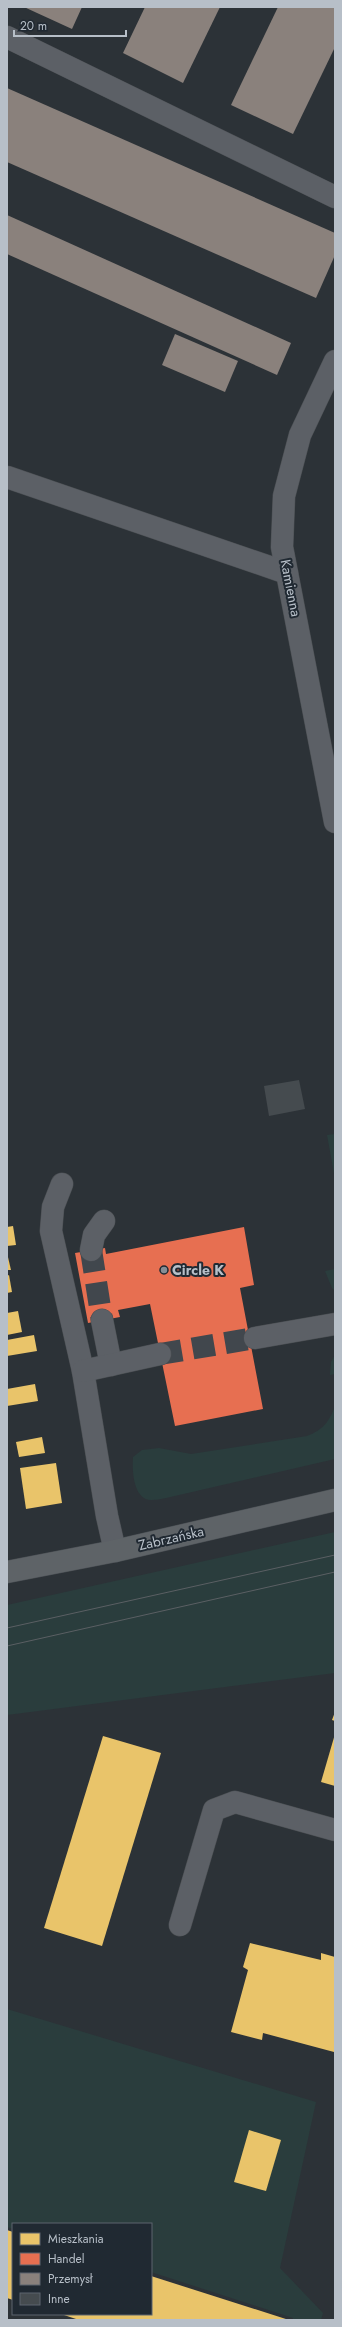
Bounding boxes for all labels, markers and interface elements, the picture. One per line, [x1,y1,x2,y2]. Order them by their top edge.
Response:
scale bar [14,12,126,38]
text: 20 m [20,17,47,35]
street label: Kamienna [276,558,306,618]
place label: Circle K [172,1260,224,1280]
marker: Circle K [159,1265,169,1275]
street label: Zabrzańska [136,1521,206,1555]
legend [12,2223,152,2315]
text: Mieszkania [48,2230,104,2248]
text: Handel [48,2250,84,2268]
text: Przemysł [48,2270,94,2288]
text: Inne [48,2290,70,2308]

